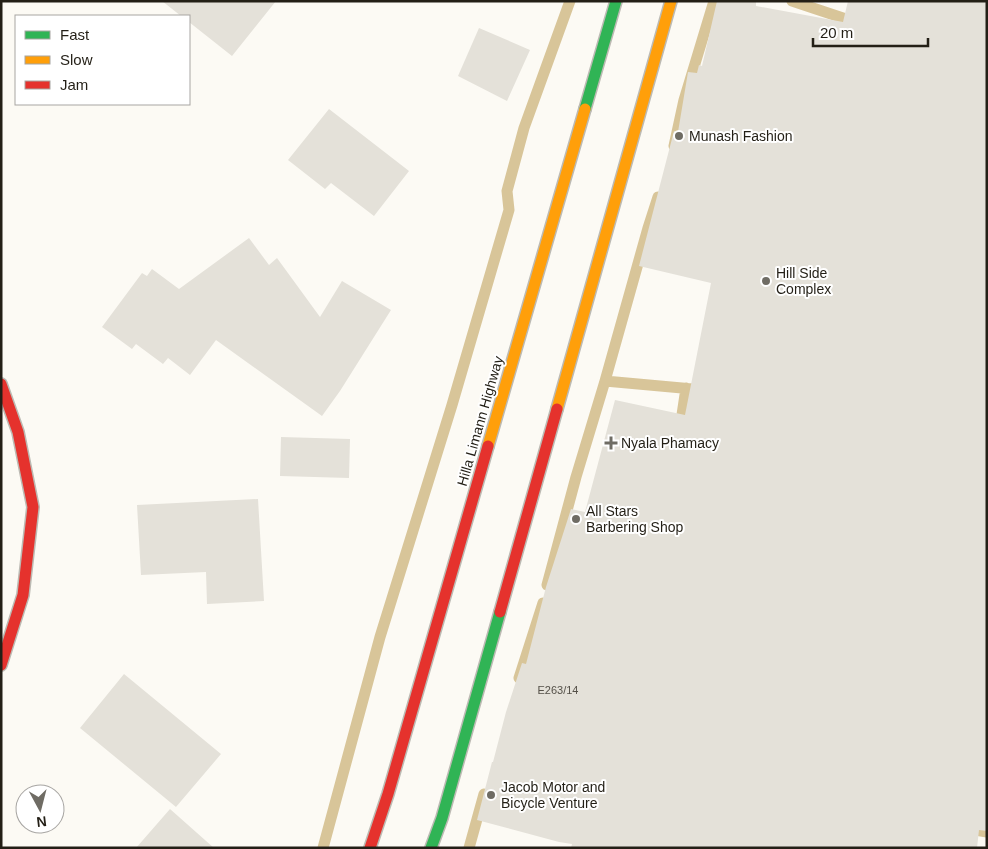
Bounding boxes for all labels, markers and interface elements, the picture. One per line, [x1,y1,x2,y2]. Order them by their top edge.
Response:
legend [15,15,190,105]
scale bar [813,15,928,47]
text: 20 m [820,24,853,41]
text: Fast [60,26,90,43]
text: Slow [60,51,93,68]
text: Jam [60,76,88,93]
place label: Munash Fashion [689,128,793,144]
marker: Munash Fashion [673,130,685,142]
place label: Hill Side Complex [776,265,831,297]
marker: Hill Side Complex [760,275,772,287]
street label: Hilla Limann Highway [454,354,506,488]
place label: Nyala Phamacy [621,435,719,451]
marker: Nyala Phamacy [605,437,617,449]
place label: All Stars Barbering Shop [586,503,684,535]
marker: All Stars Barbering Shop [570,513,582,525]
house number: E263/14 [538,684,578,696]
place label: Jacob Motor and Bicycle Venture [501,779,605,811]
north arrow [15,784,65,834]
marker: Jacob Motor and Bicycle Venture [485,789,497,801]
text: N [36,813,48,830]

